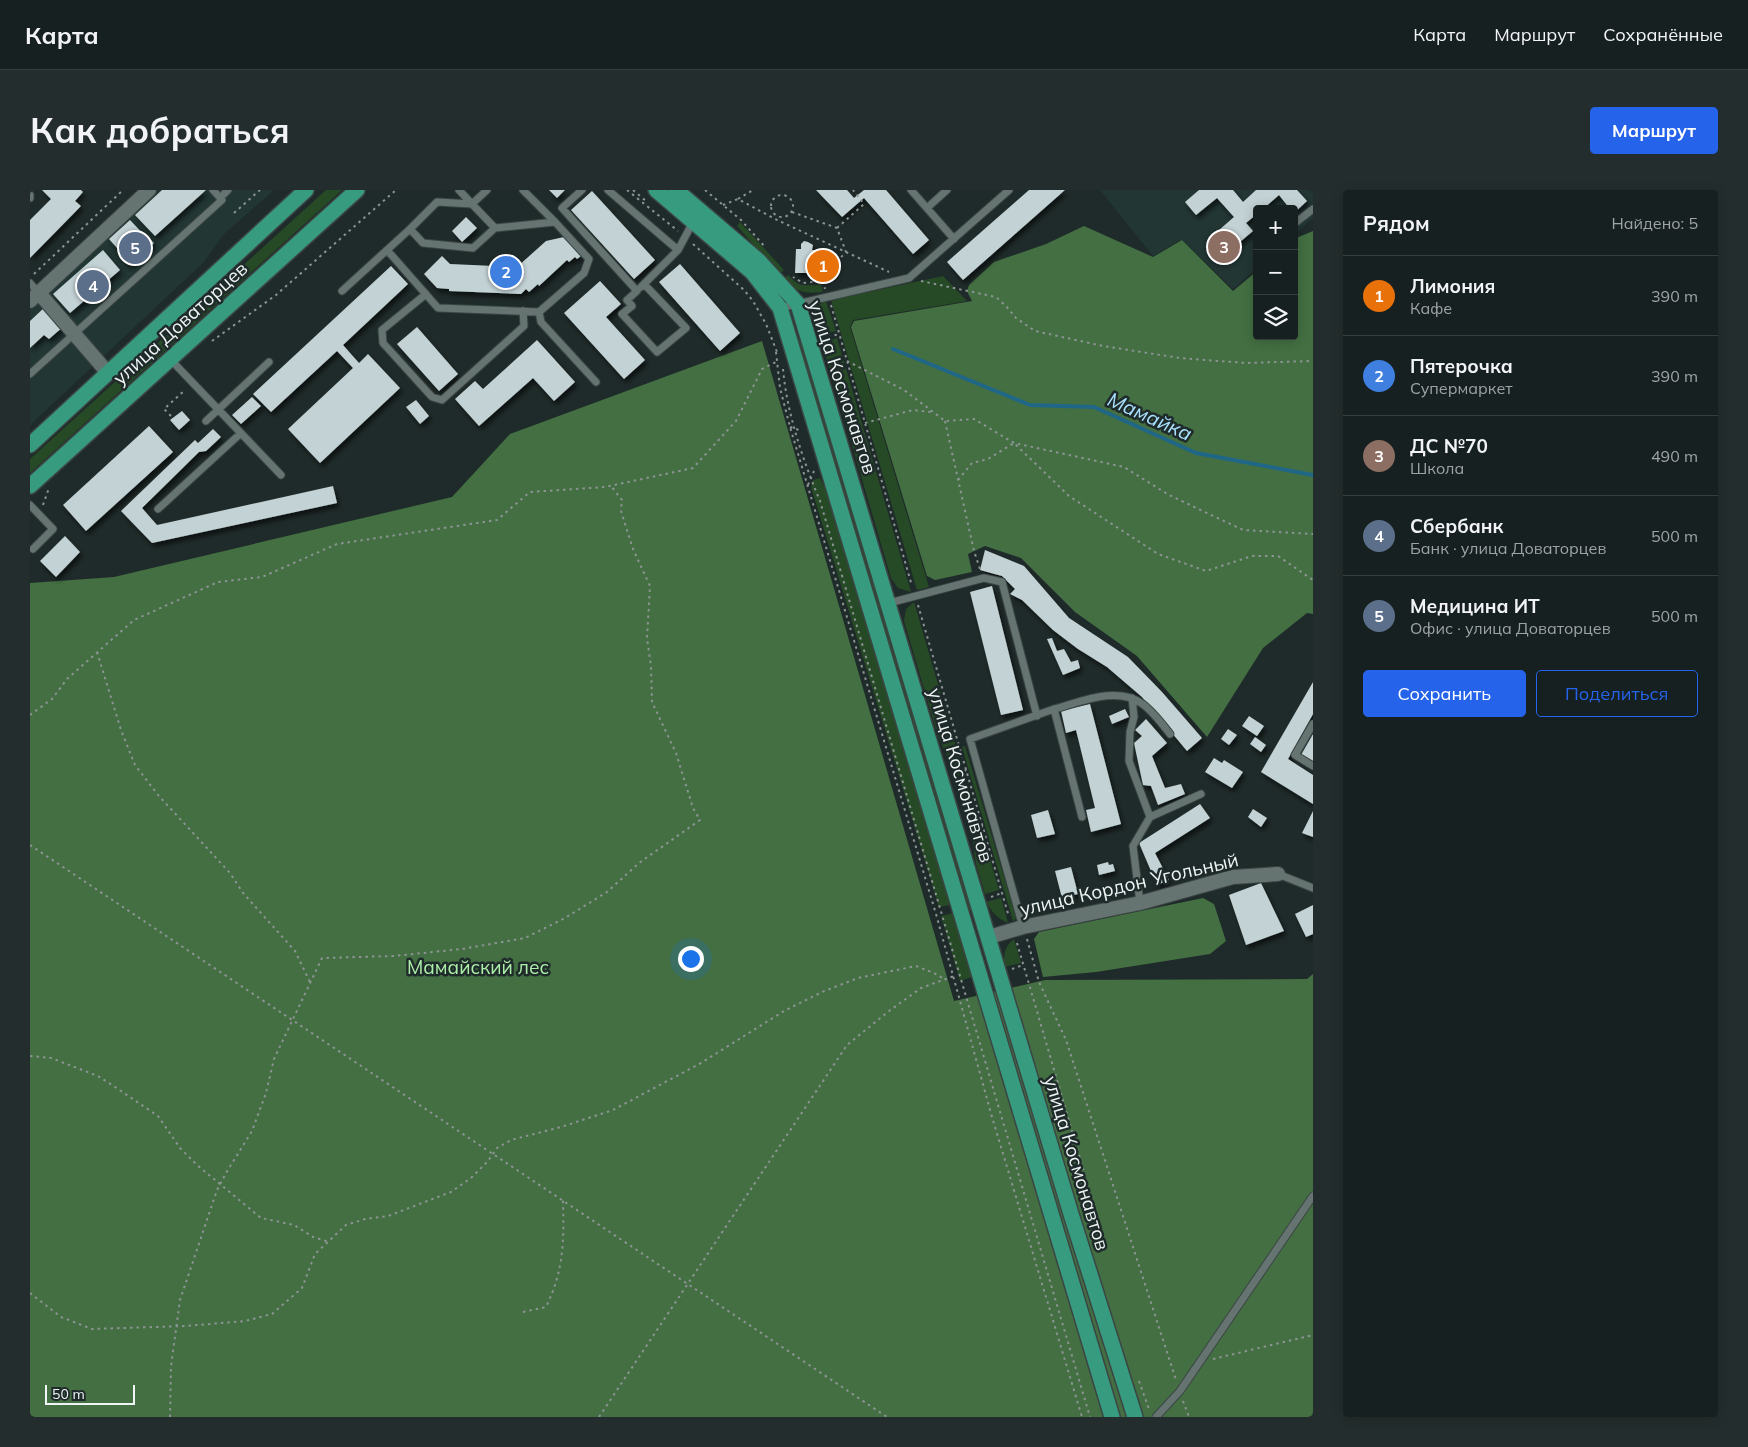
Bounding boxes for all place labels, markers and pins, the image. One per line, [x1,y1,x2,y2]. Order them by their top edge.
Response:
pin: 3 [1208,228,1240,266]
pin: 5 [119,229,151,267]
pin: 1 [807,247,839,285]
pin: 2 [490,253,522,291]
pin: 4 [77,267,109,305]

